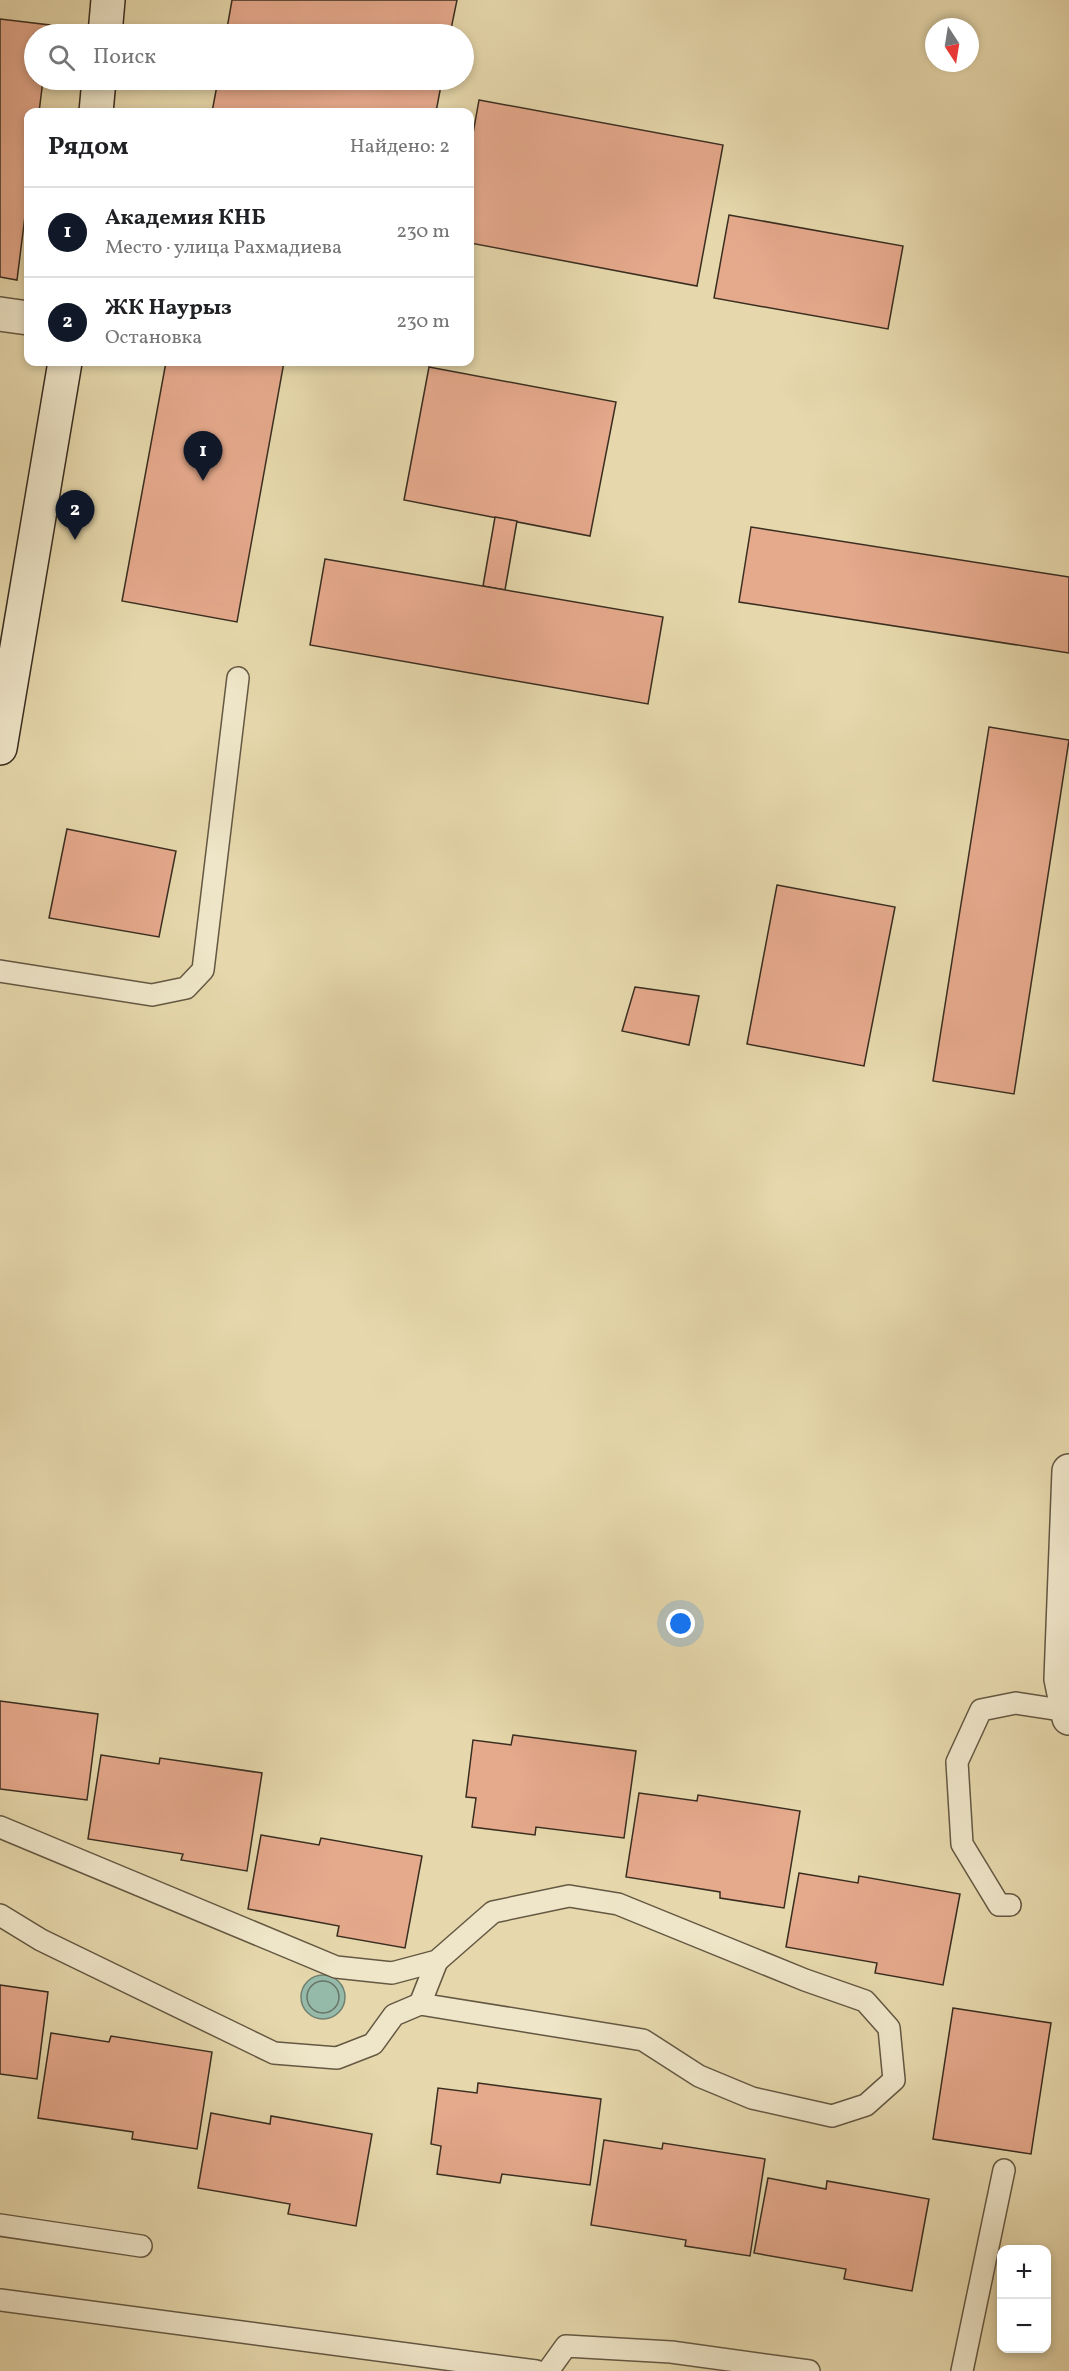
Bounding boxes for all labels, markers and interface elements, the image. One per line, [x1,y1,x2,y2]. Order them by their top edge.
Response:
north arrow [925,18,979,72]
search box [24,24,474,90]
icon: search [45,41,78,74]
text: Поиск [93,42,156,73]
text: Рядом [48,129,128,165]
text: Найдено: 2 [350,133,450,161]
text: Академия КНБ [105,203,266,234]
text: 1 [63,218,72,246]
text: 230 m [396,218,450,246]
text: Место · улица Рахмадиева [105,234,342,262]
text: ЖК Наурыз [105,293,232,324]
text: 2 [62,308,73,336]
text: 230 m [396,308,450,336]
text: Остановка [105,324,202,352]
pin: 1 [184,432,222,481]
pin: 2 [56,490,94,540]
your location [666,1609,695,1638]
map controls [997,2245,1051,2353]
button: + [997,2245,1051,2299]
button: − [997,2299,1051,2353]

